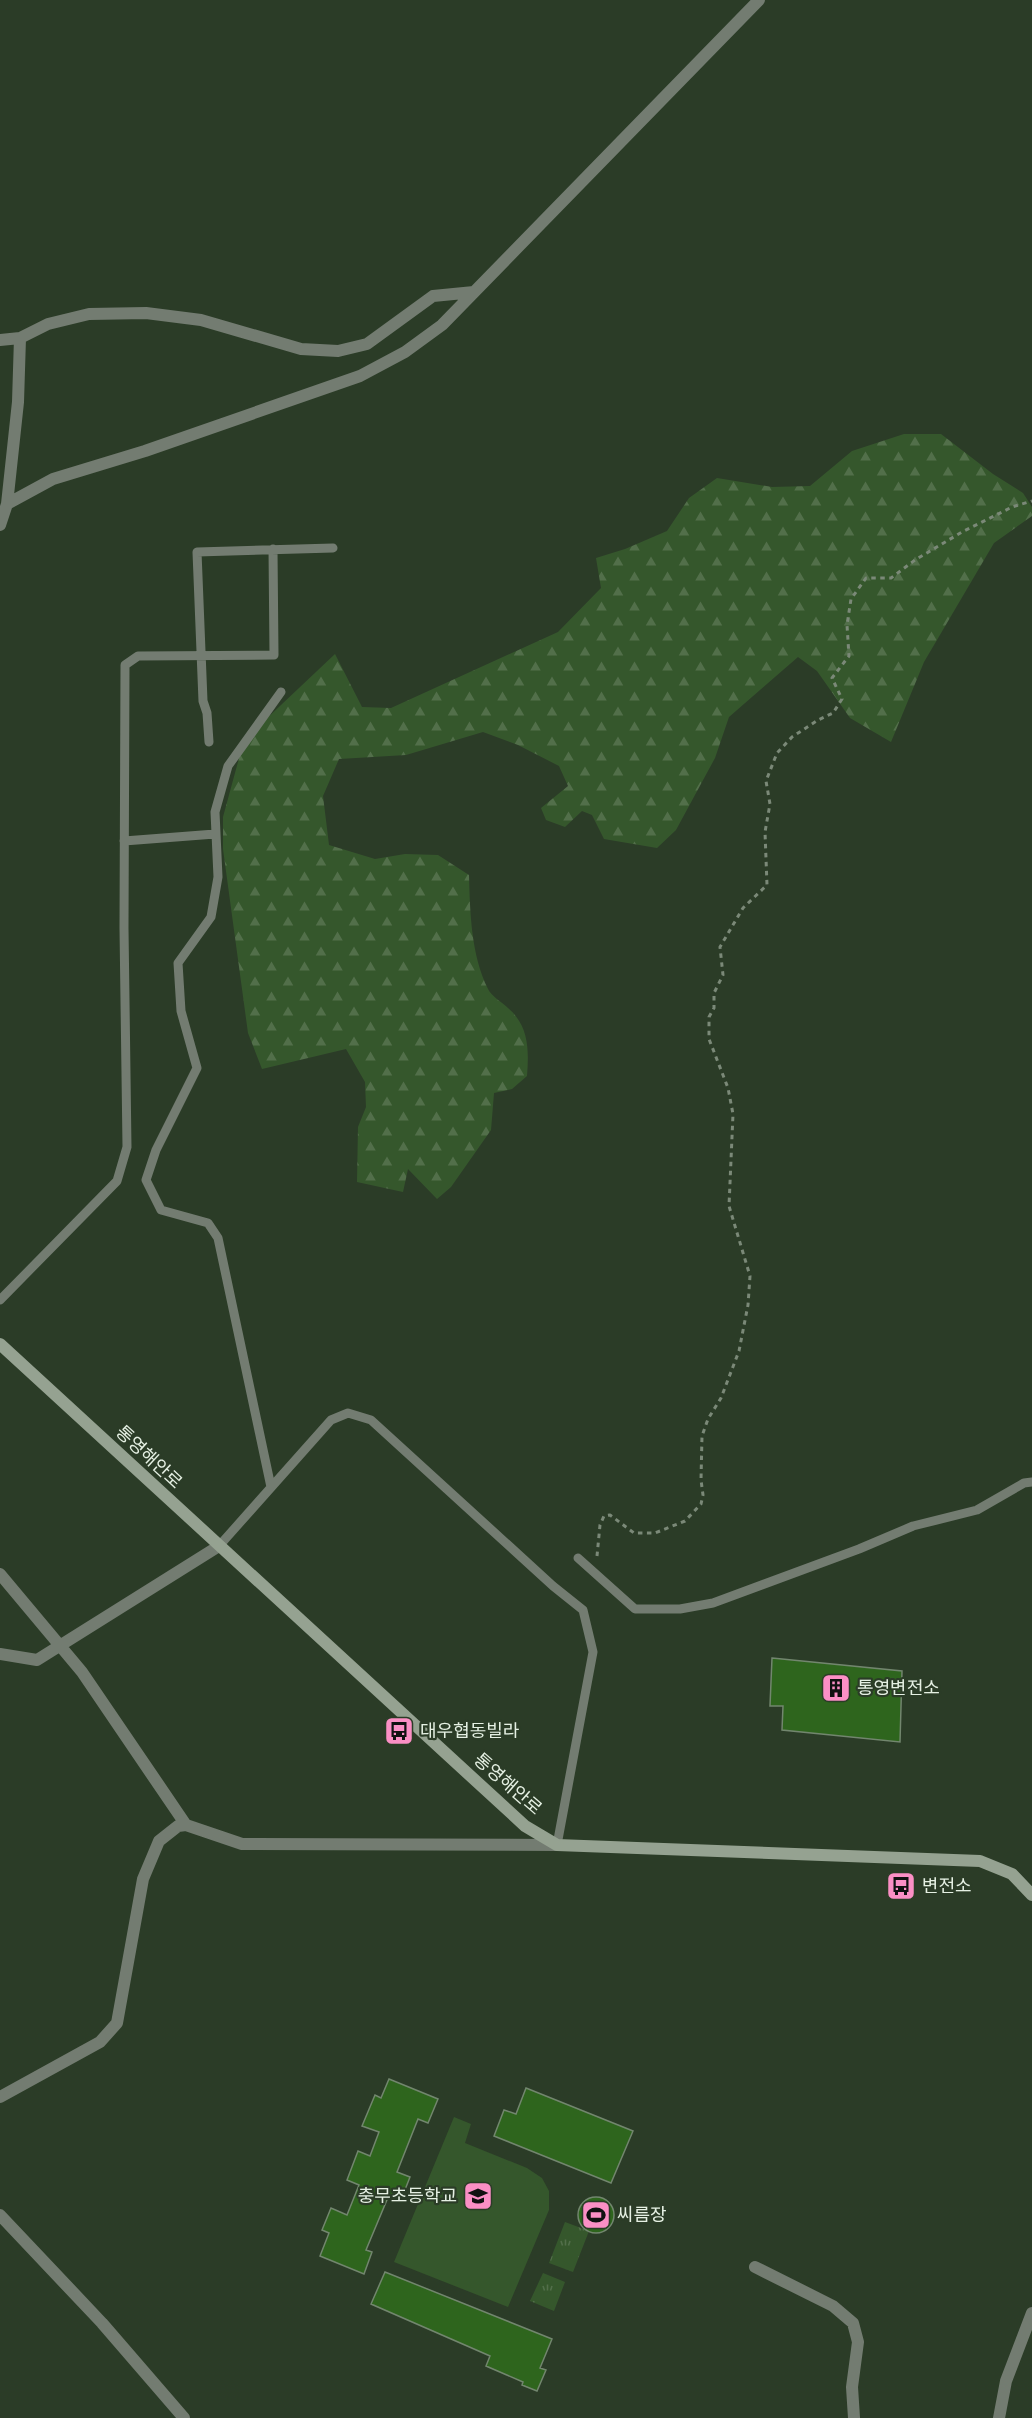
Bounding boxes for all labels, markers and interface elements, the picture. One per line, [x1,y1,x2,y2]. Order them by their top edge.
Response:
street label: 통영해안로 [111,1421,187,1493]
building icon: 통영변전소 [820,1672,852,1704]
place label: 통영변전소 [857,1677,940,1699]
bus stop icon: 대우협동빌라 [383,1715,415,1747]
place label: 대우협동빌라 [420,1720,520,1742]
street label: 통영해안로 [470,1749,546,1819]
bus stop icon: 변전소 [885,1870,917,1902]
place label: 변전소 [922,1875,972,1897]
school or university icon: 충무초등학교 [462,2180,494,2212]
place label: 충무초등학교 [358,2185,457,2207]
sports icon: 씨름장 [580,2199,612,2231]
place label: 씨름장 [617,2204,667,2226]

